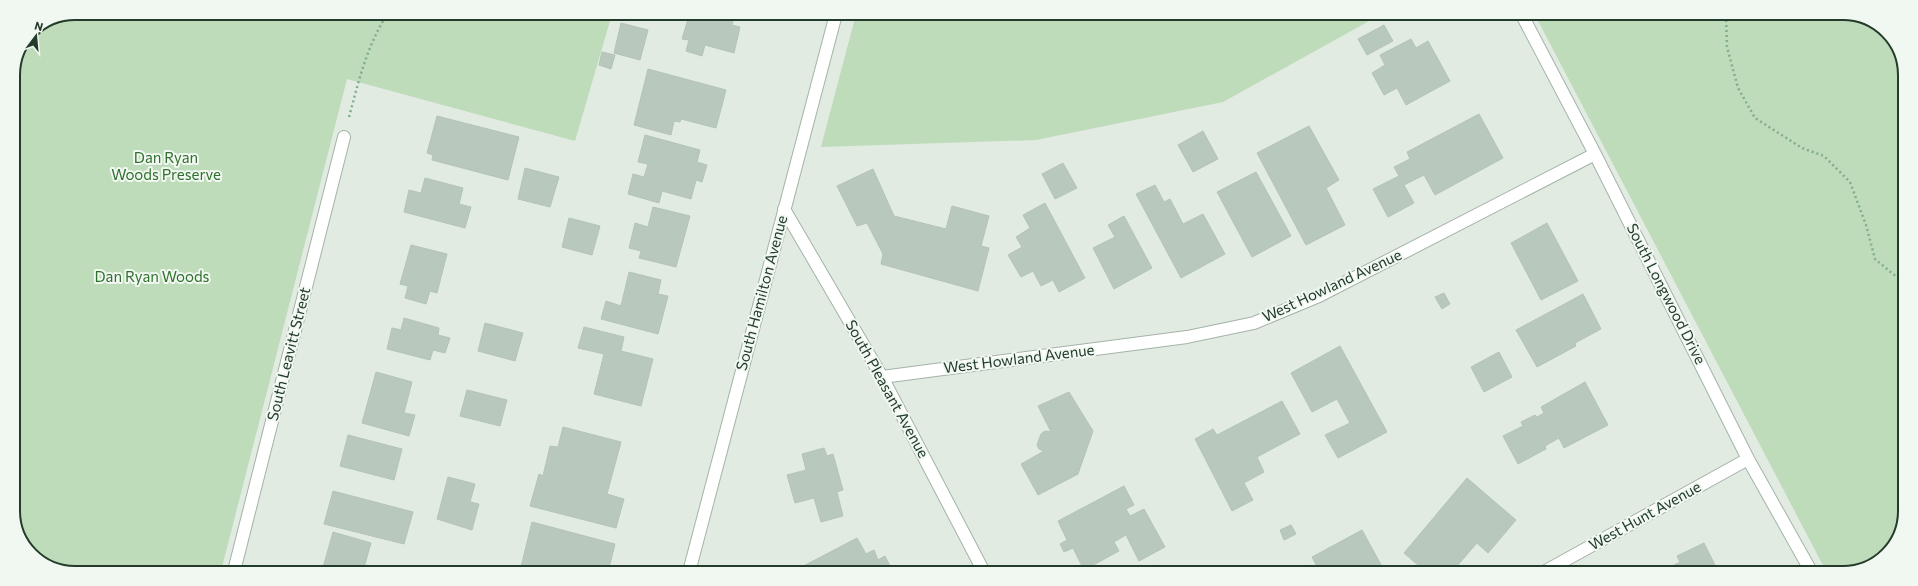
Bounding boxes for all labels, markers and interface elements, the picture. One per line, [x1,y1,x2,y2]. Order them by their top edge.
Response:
north arrow [16,16,56,56]
text: N [33,19,45,33]
park label: Dan Ryan Woods Preserve [111,148,221,183]
street label: South Hamilton Avenue [732,213,790,372]
street label: South Longwood Drive [1624,220,1710,367]
street label: West Howland Avenue [1259,245,1404,325]
park label: Dan Ryan Woods [95,267,210,285]
street label: South Leavitt Street [263,285,313,422]
street label: South Pleasant Avenue [842,316,933,461]
street label: West Howland Avenue [942,340,1095,376]
street label: West Hunt Avenue [1585,477,1704,553]

